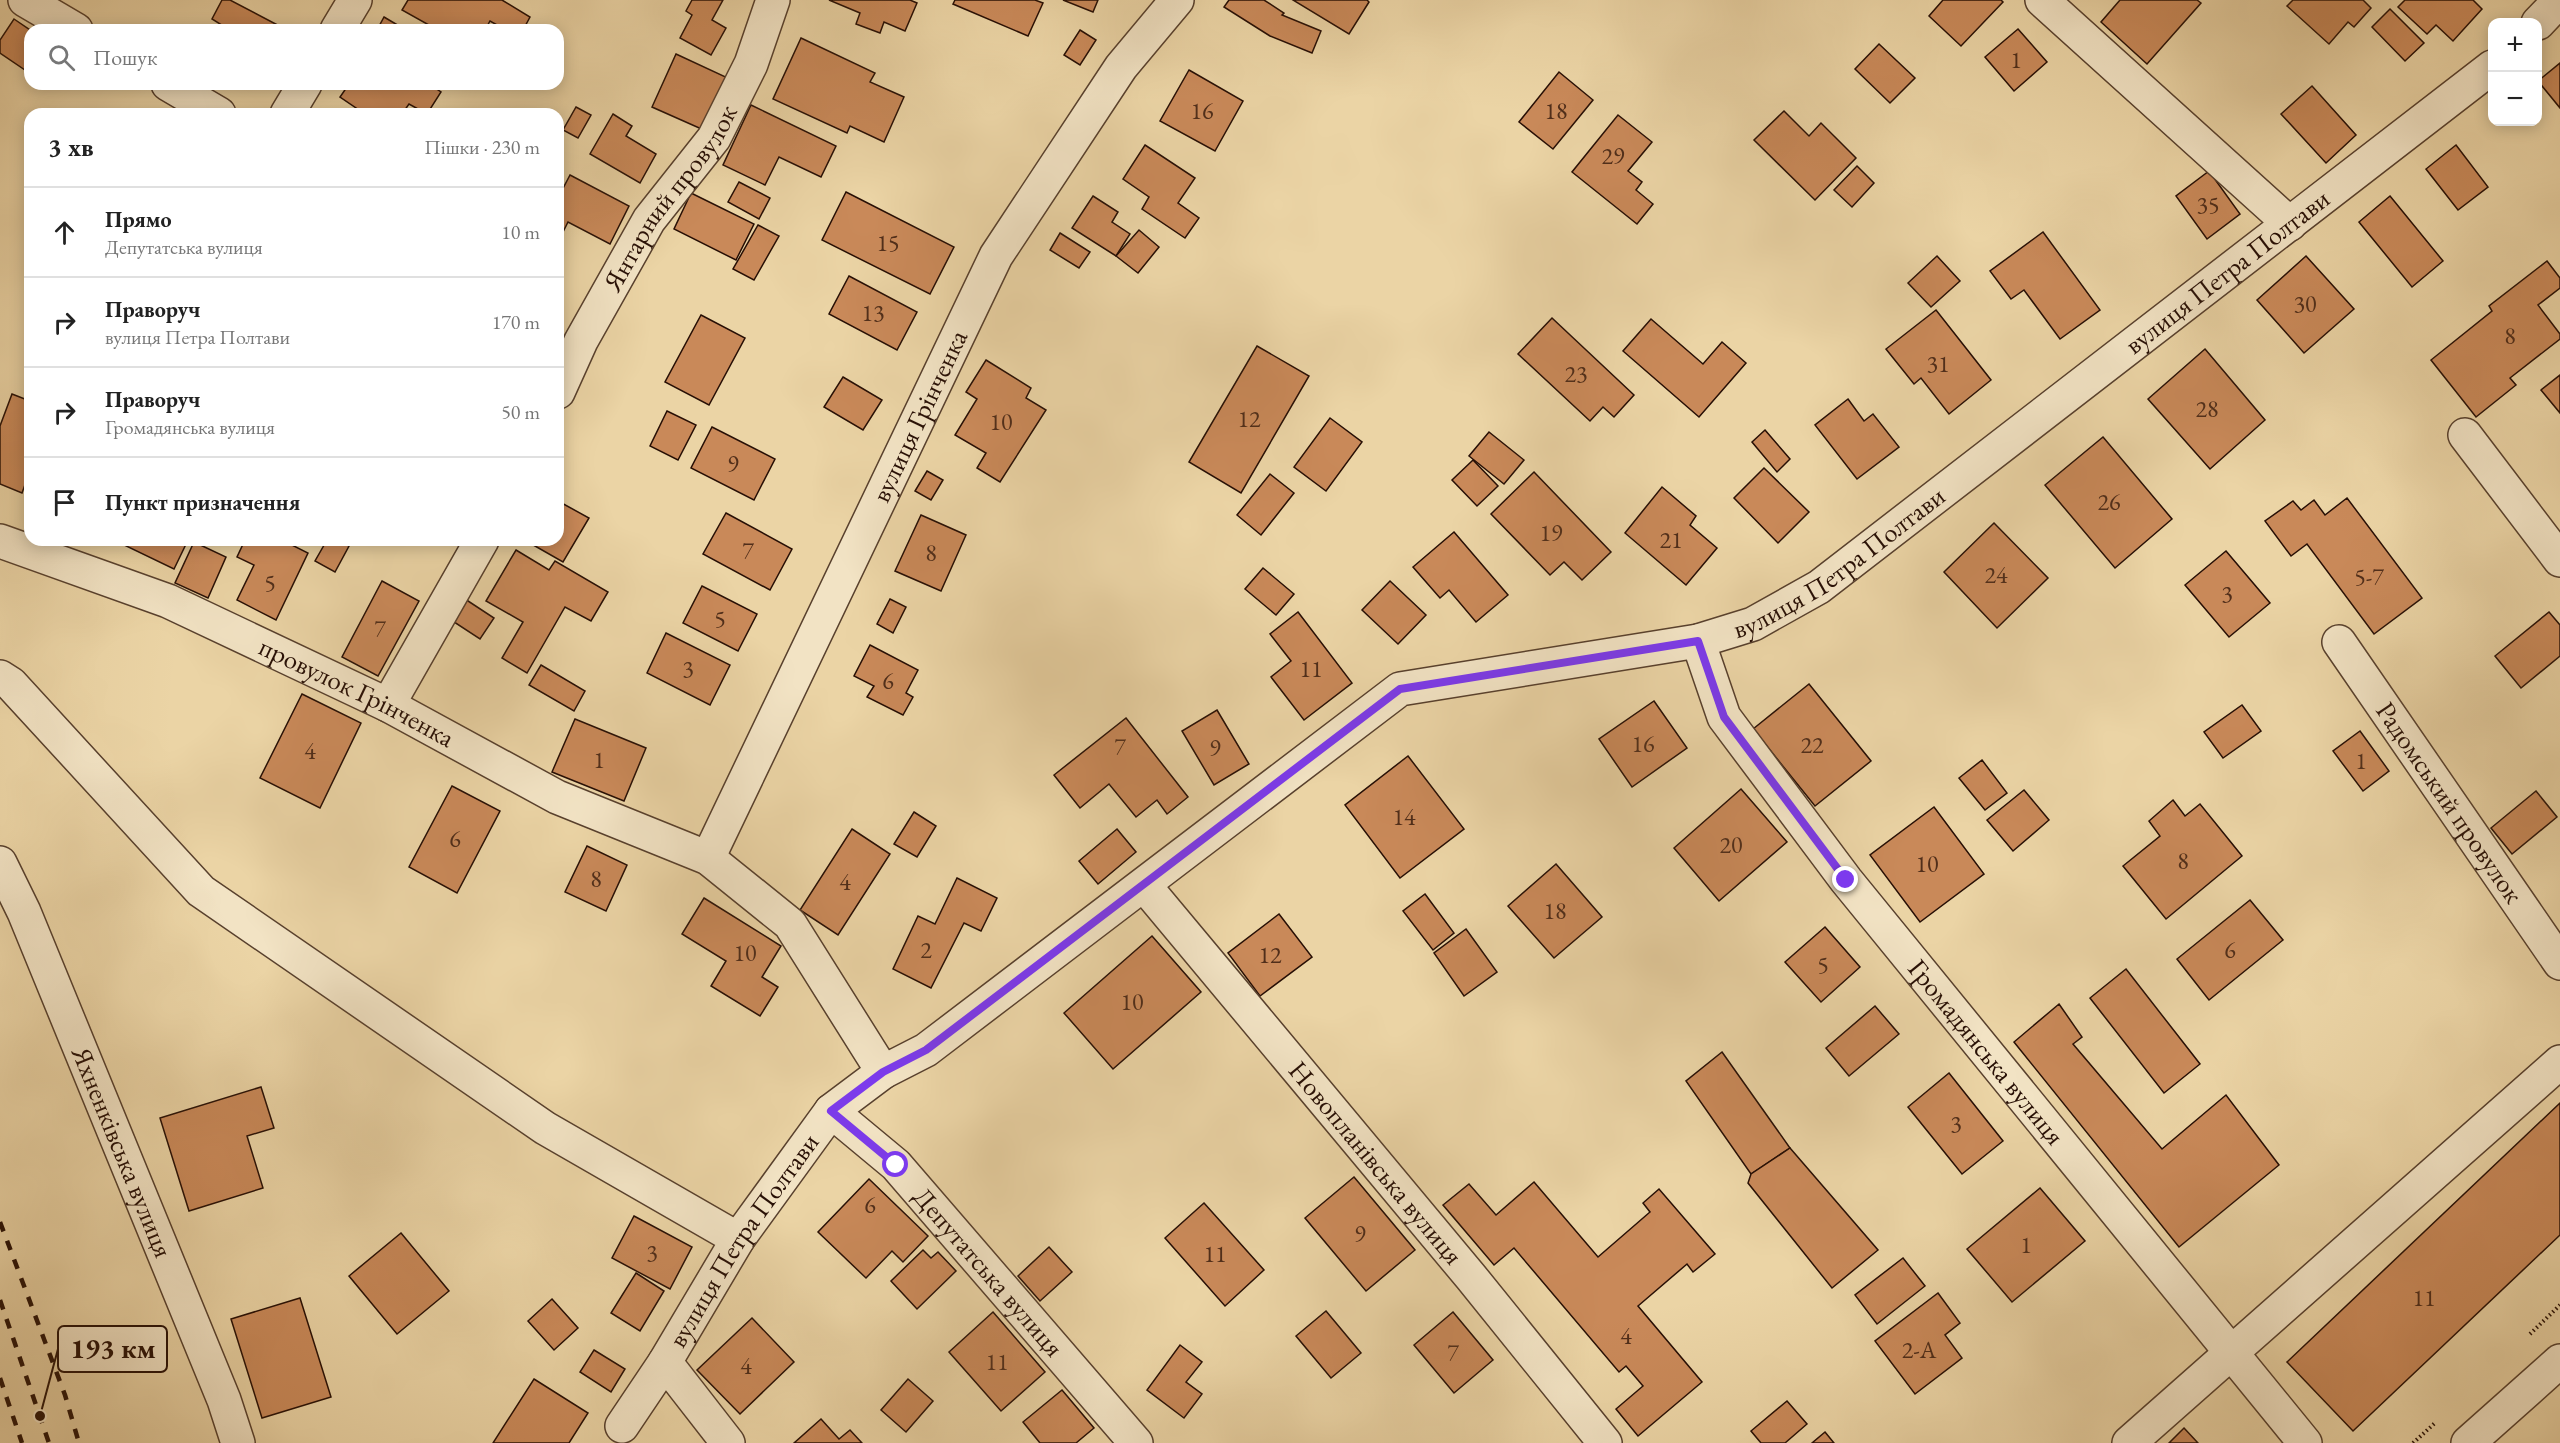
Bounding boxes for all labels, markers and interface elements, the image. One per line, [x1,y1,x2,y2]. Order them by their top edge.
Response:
map controls [2488,18,2542,126]
button: + [2488,18,2542,72]
search box [24,24,564,90]
icon: search [45,41,78,74]
text: Пошук [93,43,157,72]
house number: 1 [2010,44,2022,75]
button: − [2488,72,2542,126]
house number: 16 [1190,95,1214,126]
house number: 18 [1544,95,1568,126]
street label: Янтарний провулок [594,99,745,298]
text: 3 хв [48,130,94,164]
text: Пішки · 230 m [424,134,540,160]
house number: 29 [1601,140,1625,171]
street label: вулиця Петра Полтави [2117,181,2336,362]
house number: 35 [2196,189,2220,220]
text: Прямо [105,205,172,234]
icon: ahead [48,216,81,249]
text: 10 m [501,219,540,245]
house number: 15 [876,227,900,258]
text: Депутатська вулиця [105,234,263,260]
house number: 30 [2293,288,2317,319]
text: Праворуч [105,295,201,324]
house number: 13 [861,297,885,328]
icon: right [48,306,81,339]
text: 170 m [492,309,540,335]
house number: 8 [2504,320,2516,351]
text: вулиця Петра Полтави [105,324,290,350]
street label: вулиця Грінченка [863,324,975,508]
house number: 31 [1926,348,1950,379]
house number: 23 [1564,358,1588,389]
text: Праворуч [105,385,201,414]
house number: 28 [2195,393,2219,424]
icon: right [48,396,81,429]
text: 50 m [501,399,540,425]
house number: 12 [1237,403,1261,434]
house number: 10 [989,406,1013,437]
text: Громадянська вулиця [105,414,275,440]
house number: 9 [727,448,739,479]
street label: вулиця Петра Полтави [1729,478,1952,646]
icon: arrive [48,486,81,519]
house number: 26 [2097,486,2121,517]
text: Пункт призначення [105,488,300,517]
house number: 19 [1539,517,1563,548]
house number: 21 [1659,524,1683,555]
house number: 7 [742,535,754,566]
house number: 8 [925,537,937,568]
house number: 24 [1984,559,2008,590]
house number: 5-7 [2354,561,2384,592]
house number: 5 [264,567,276,598]
house number: 3 [2221,578,2233,609]
house number: 5 [714,603,726,634]
house number: 7 [374,613,386,644]
street label: провулок Грінченка [254,629,461,755]
house number: 3 [682,653,694,684]
house number: 11 [1299,653,1323,684]
house number: 6 [882,665,894,696]
street label: Радомський провулок [2368,695,2532,910]
house number: 16 [1631,728,1655,759]
house number: 22 [1800,729,1824,760]
house number: 7 [1114,731,1126,762]
house number: 9 [1209,732,1221,763]
house number: 4 [304,735,316,766]
house number: 1 [593,744,605,775]
house number: 1 [2355,745,2367,776]
house number: 14 [1392,801,1416,832]
house number: 6 [449,823,461,854]
house number: 20 [1719,829,1743,860]
house number: 8 [2177,845,2189,876]
house number: 10 [1915,848,1939,879]
house number: 8 [590,863,602,894]
house number: 4 [839,866,851,897]
route end [1832,866,1858,892]
house number: 18 [1543,895,1567,926]
house number: 2 [920,934,932,965]
house number: 6 [2224,934,2236,965]
house number: 10 [733,937,757,968]
house number: 12 [1258,939,1282,970]
house number: 5 [1817,949,1829,980]
street label: Громадянська вулиця [1901,952,2073,1152]
house number: 10 [1120,986,1144,1017]
street label: Яхненківська вулиця [64,1040,182,1262]
street label: Новопланівська вулиця [1281,1054,1471,1272]
house number: 3 [1950,1108,1962,1139]
street label: вулиця Петра Полтави [660,1126,826,1354]
route start [882,1151,908,1177]
street label: Депутатська вулиця [906,1180,1072,1364]
house number: 6 [864,1189,876,1220]
house number: 9 [1354,1218,1366,1249]
house number: 1 [2020,1229,2032,1260]
house number: 3 [646,1237,658,1268]
house number: 11 [1203,1238,1227,1269]
house number: 11 [2412,1282,2436,1313]
house number: 4 [1620,1320,1632,1351]
callout: 193 км [58,1326,167,1372]
text: 193 км [70,1330,156,1366]
house number: 2-А [1902,1334,1937,1365]
house number: 7 [1447,1337,1459,1368]
house number: 11 [985,1346,1009,1377]
house number: 4 [740,1350,752,1381]

